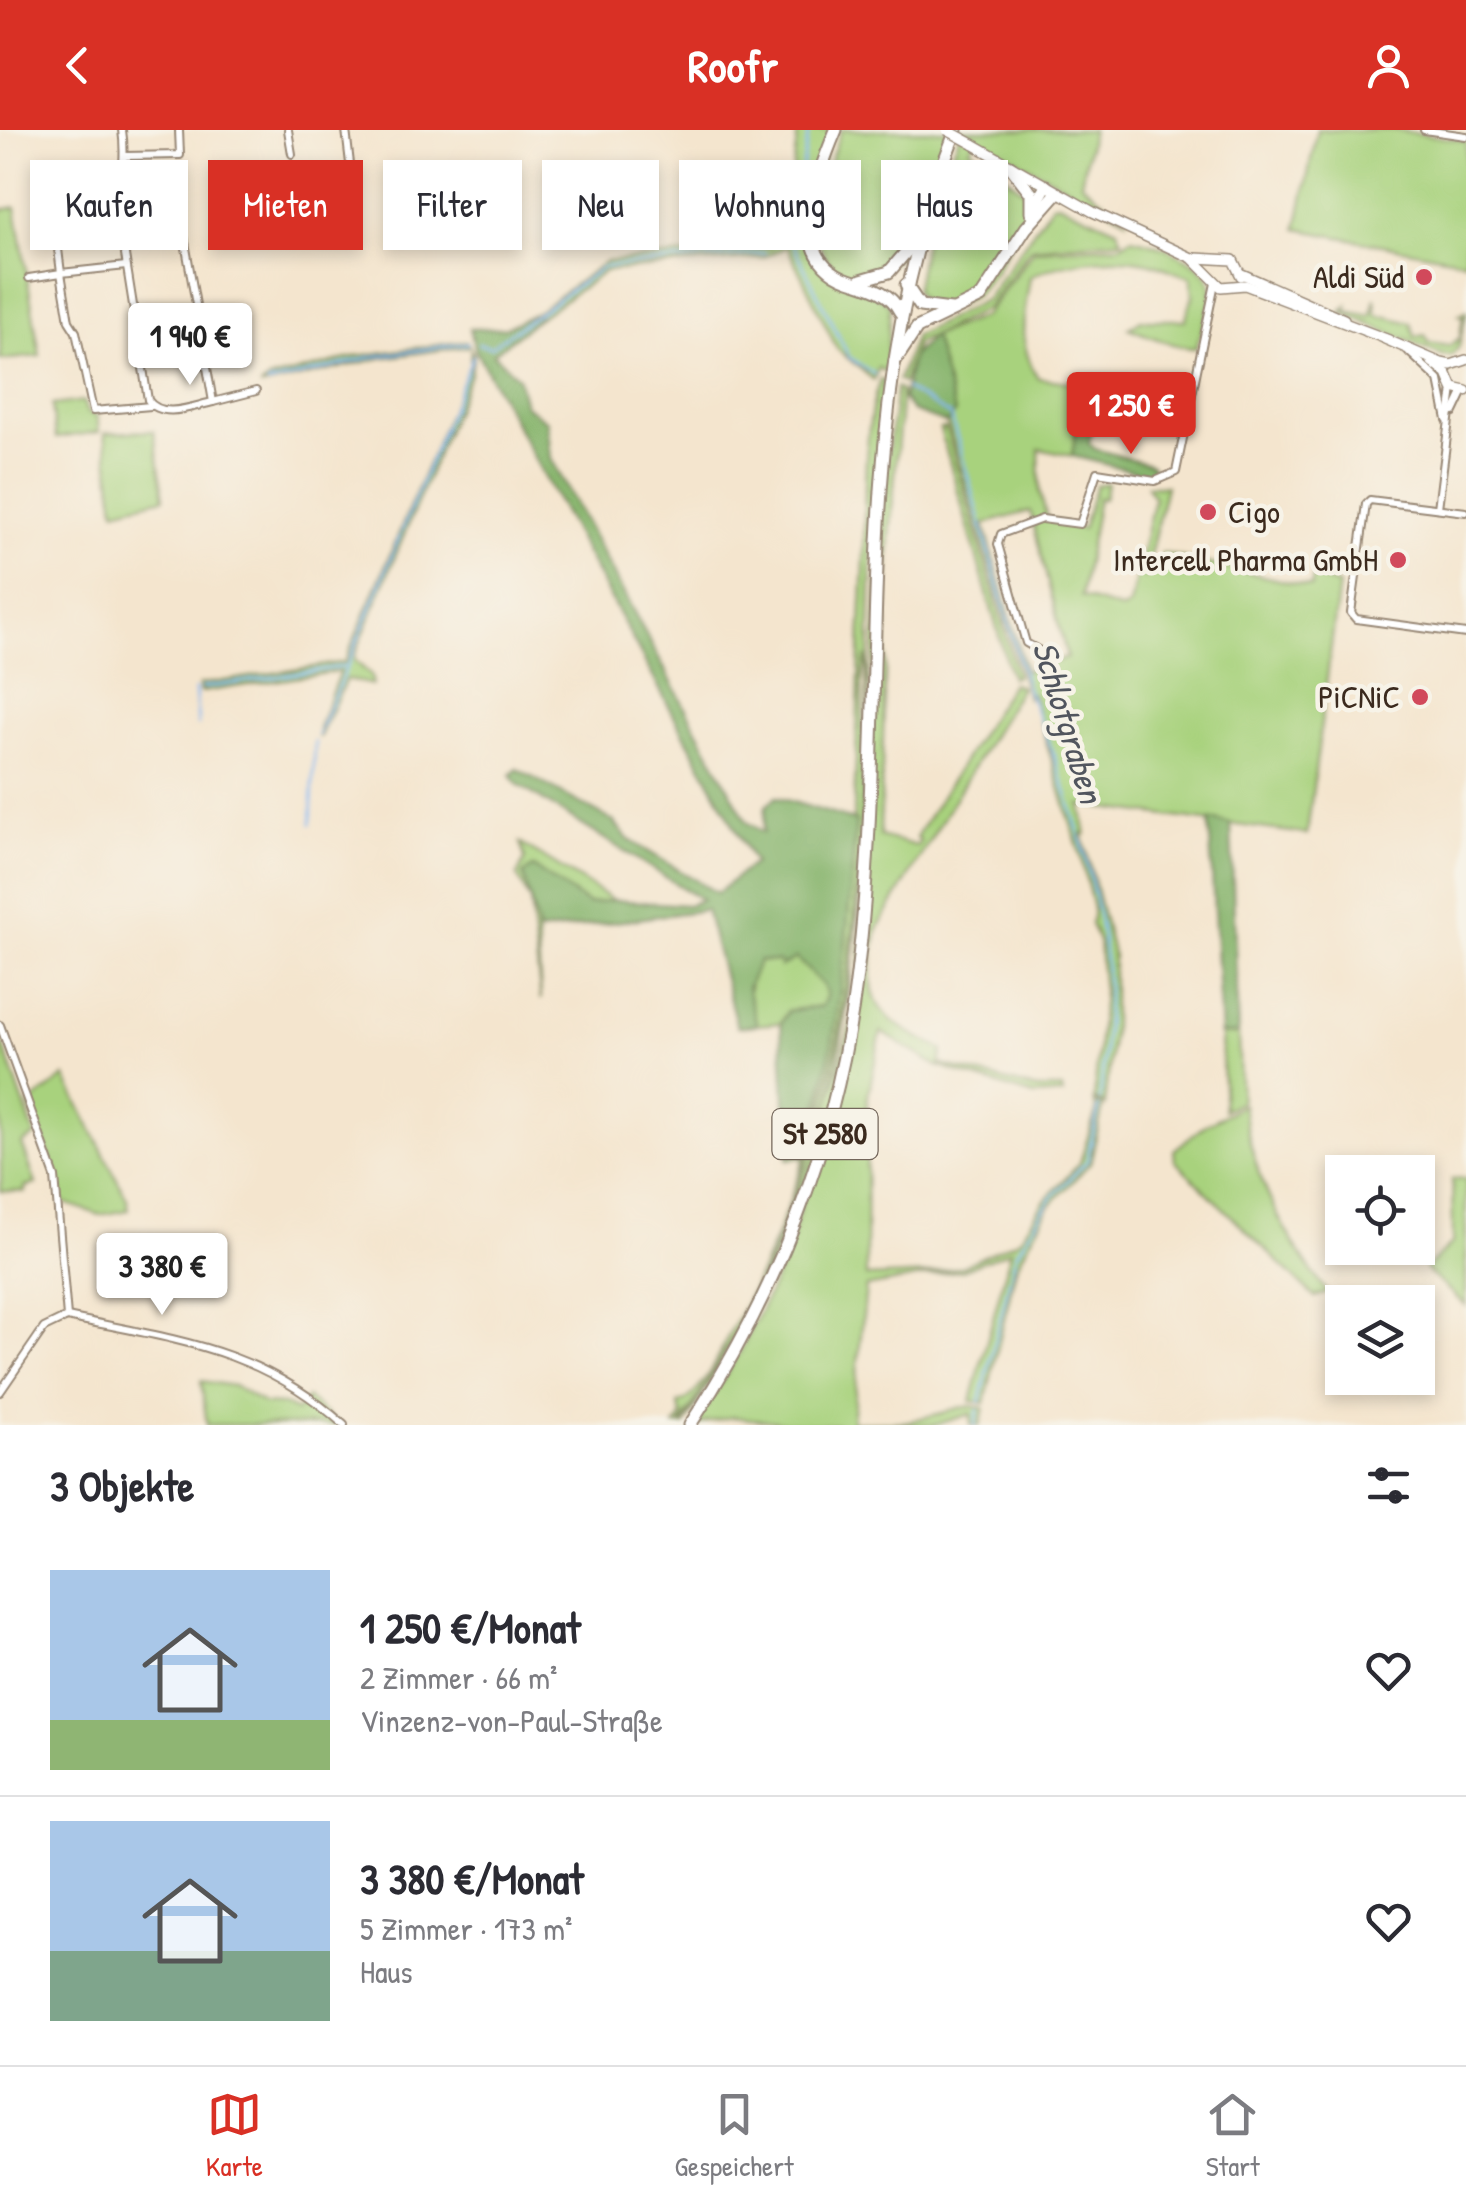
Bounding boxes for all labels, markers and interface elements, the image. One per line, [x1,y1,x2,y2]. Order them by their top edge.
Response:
text: Roofr [688,35,778,96]
icon: back [50,38,105,93]
icon: person [1361,38,1416,93]
chip: Kaufen [30,160,188,250]
chip: Mieten [208,160,363,250]
chip: Filter [383,160,522,250]
chip: Neu [542,160,659,250]
chip: Wohnung [679,160,861,250]
chip: Haus [881,160,1008,250]
place label: Aldi Süd [1313,255,1404,298]
marker: Aldi Süd [1413,266,1435,288]
pin: 1 940 € [98,303,282,388]
text: 1 940 € [150,314,230,357]
pin: 1 250 € [1039,372,1223,457]
text: 1 250 € [1089,383,1173,426]
place label: Cigo [1228,490,1280,533]
marker: Cigo [1197,501,1219,523]
place label: Intercell Pharma GmbH [1113,538,1378,581]
marker: Intercell Pharma GmbH [1387,549,1409,571]
water label: Schlotgraben [1022,635,1116,811]
place label: PiCNiC [1318,675,1400,718]
marker: PiCNiC [1409,686,1431,708]
road number: St 2580 [772,1109,878,1159]
map controls [1325,1155,1435,1395]
button: locate [1325,1155,1435,1265]
pin: 3 380 € [70,1233,254,1318]
text: 3 380 € [119,1244,205,1287]
button: layers [1325,1285,1435,1395]
text: 3 Objekte [50,1457,194,1514]
icon: filters [1361,1458,1416,1513]
text: 1 250 €/Monat [360,1599,581,1656]
icon: home [130,1610,250,1730]
icon: heart [1361,1643,1416,1698]
text: 2 Zimmer · 66 m² [360,1656,557,1699]
text: Vinzenz-von-Paul-Straße [360,1699,663,1742]
text: 3 380 €/Monat [360,1850,584,1907]
icon: home [130,1861,250,1981]
icon: heart [1361,1894,1416,1949]
text: 5 Zimmer · 173 m² [360,1907,572,1950]
text: Haus [360,1950,413,1993]
tab: Karte [206,2087,263,2185]
tab: Gespeichert [675,2087,794,2185]
tab: Start [1205,2087,1260,2185]

